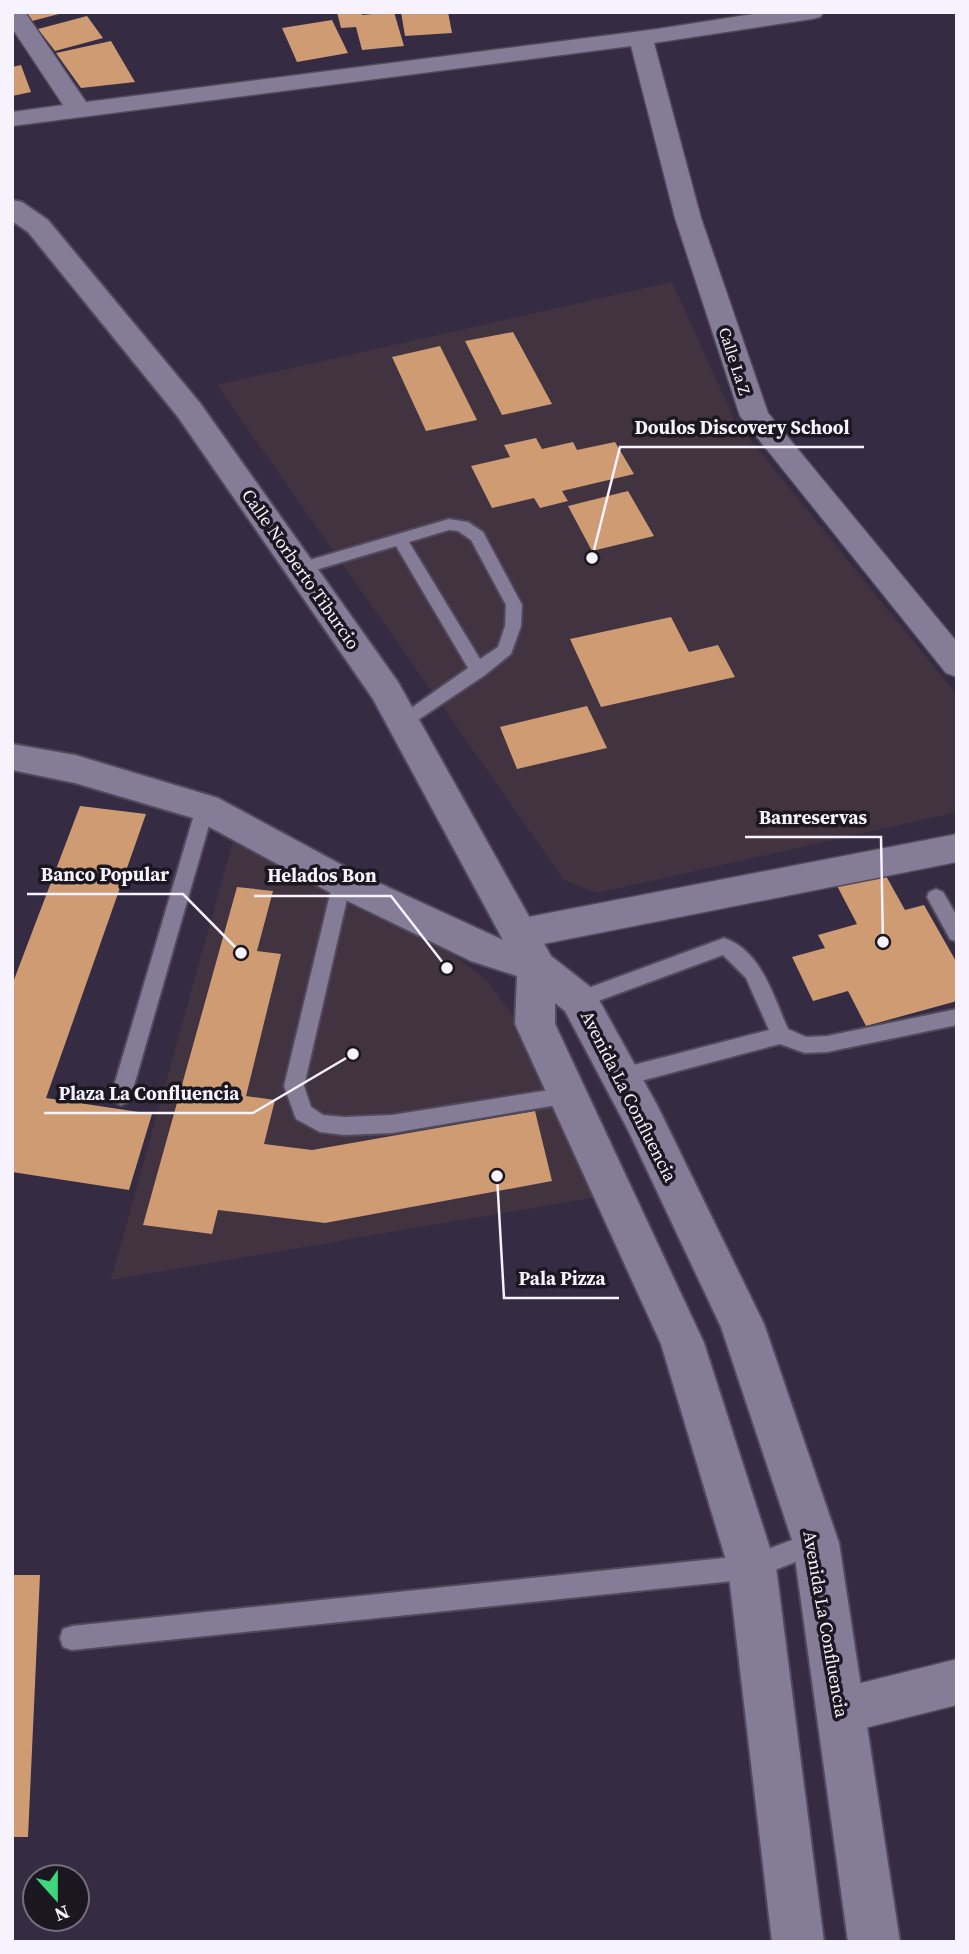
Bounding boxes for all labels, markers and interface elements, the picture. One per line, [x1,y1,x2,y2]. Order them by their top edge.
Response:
street label: Calle La Z [714,324,756,398]
callout: Doulos Discovery School [620,407,864,447]
text: Doulos Discovery School [634,414,850,440]
street label: Calle Norberto Tiburcio [236,484,366,654]
callout: Banreservas [745,797,881,837]
text: Banreservas [759,804,868,830]
callout: Banco Popular [27,854,183,894]
callout: Helados Bon [254,856,391,896]
text: Banco Popular [41,861,169,887]
text: Helados Bon [267,862,377,888]
street label: Avenida La Confluencia [575,1006,683,1187]
callout: Plaza La Confluencia [44,1073,253,1113]
text: Plaza La Confluencia [59,1080,240,1106]
callout: Pala Pizza [504,1258,619,1298]
text: Pala Pizza [519,1265,606,1291]
street label: Avenida La Confluencia [797,1529,855,1720]
north arrow [21,1863,91,1933]
text: N [51,1899,73,1929]

